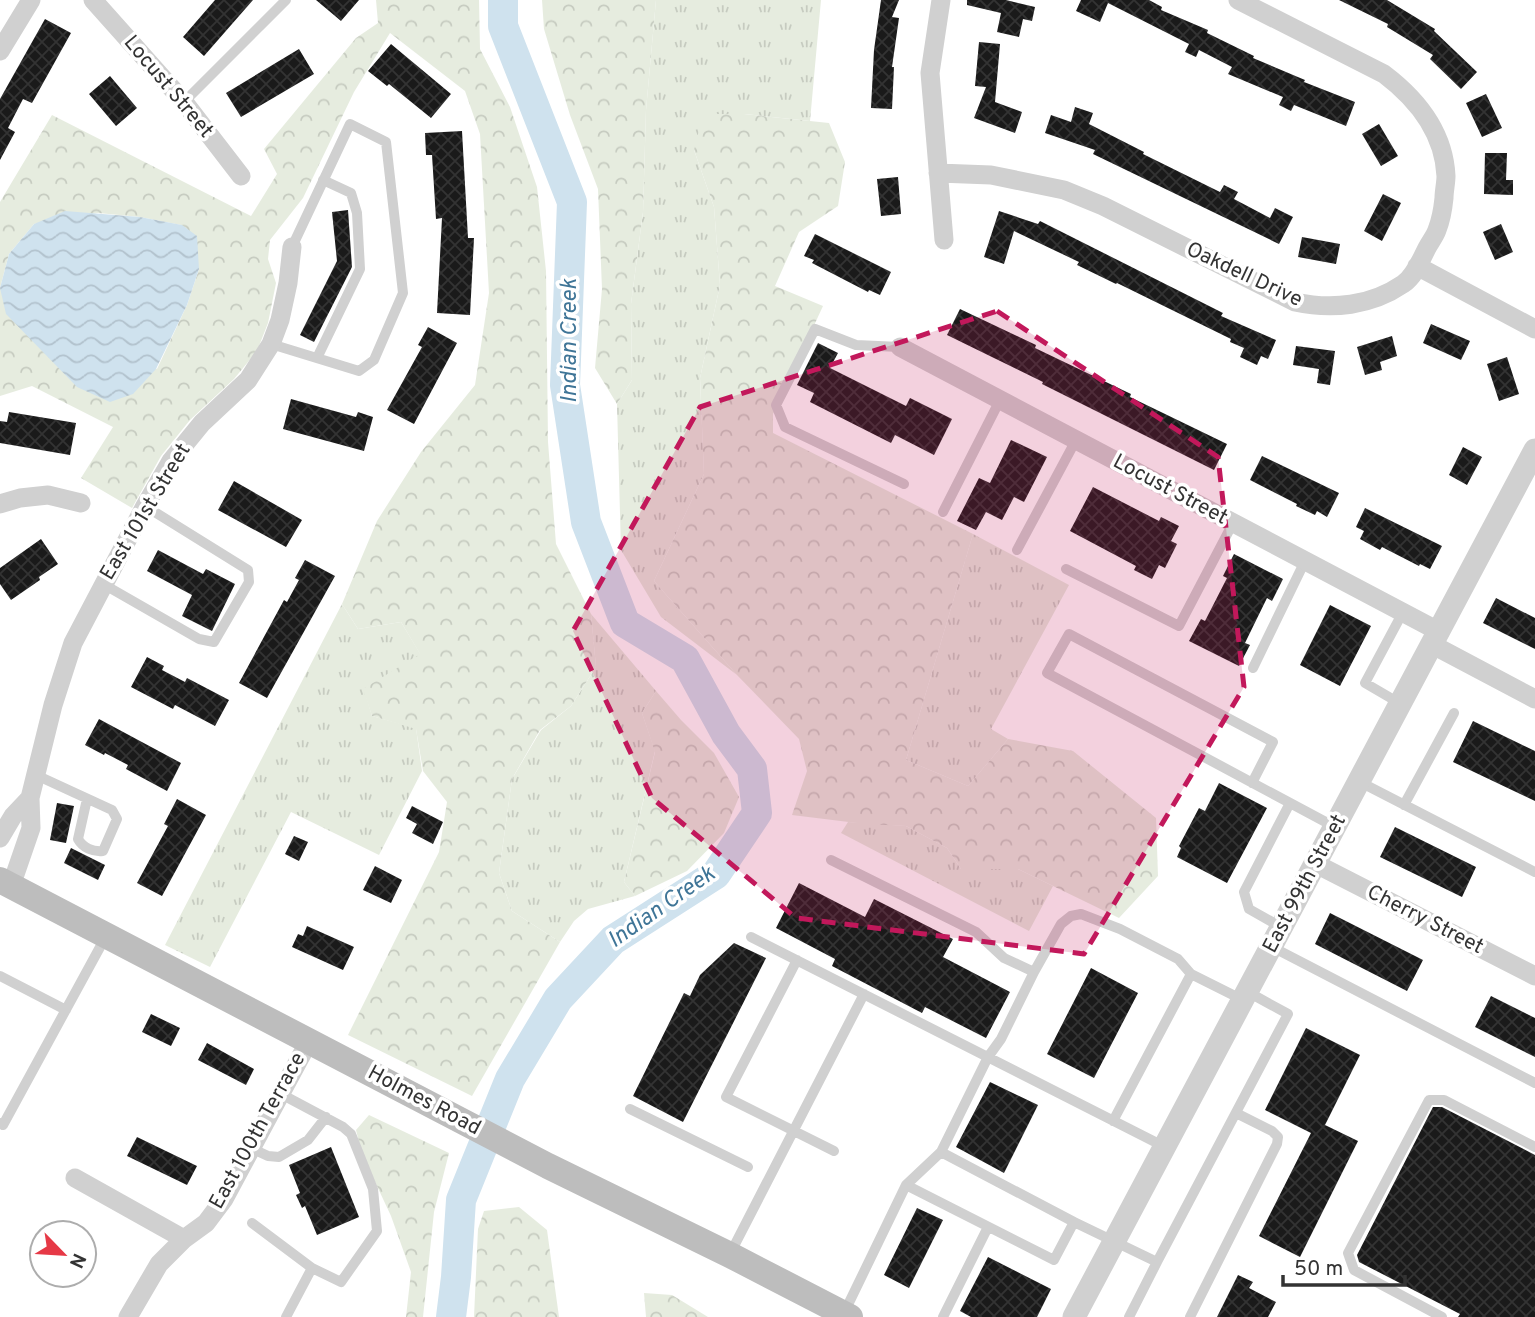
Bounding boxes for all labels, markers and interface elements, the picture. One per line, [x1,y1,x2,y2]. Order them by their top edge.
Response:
street label: Locust Street [117,30,219,144]
street label: Oakdell Drive [1182,236,1306,314]
water label: Indian Creek [556,278,585,403]
street label: East 101st Street [94,439,198,585]
street label: Locust Street [1108,448,1232,532]
street label: East 99th Street [1257,810,1353,958]
water label: Indian Creek [603,860,722,956]
street label: Cherry Street [1362,879,1488,961]
street label: East 100th Terrace [204,1048,312,1214]
street label: Holmes Road [363,1060,485,1142]
north arrow [28,1219,98,1289]
scale bar [1283,1244,1406,1288]
text: N [63,1249,90,1272]
text: 50 m [1294,1256,1343,1283]

